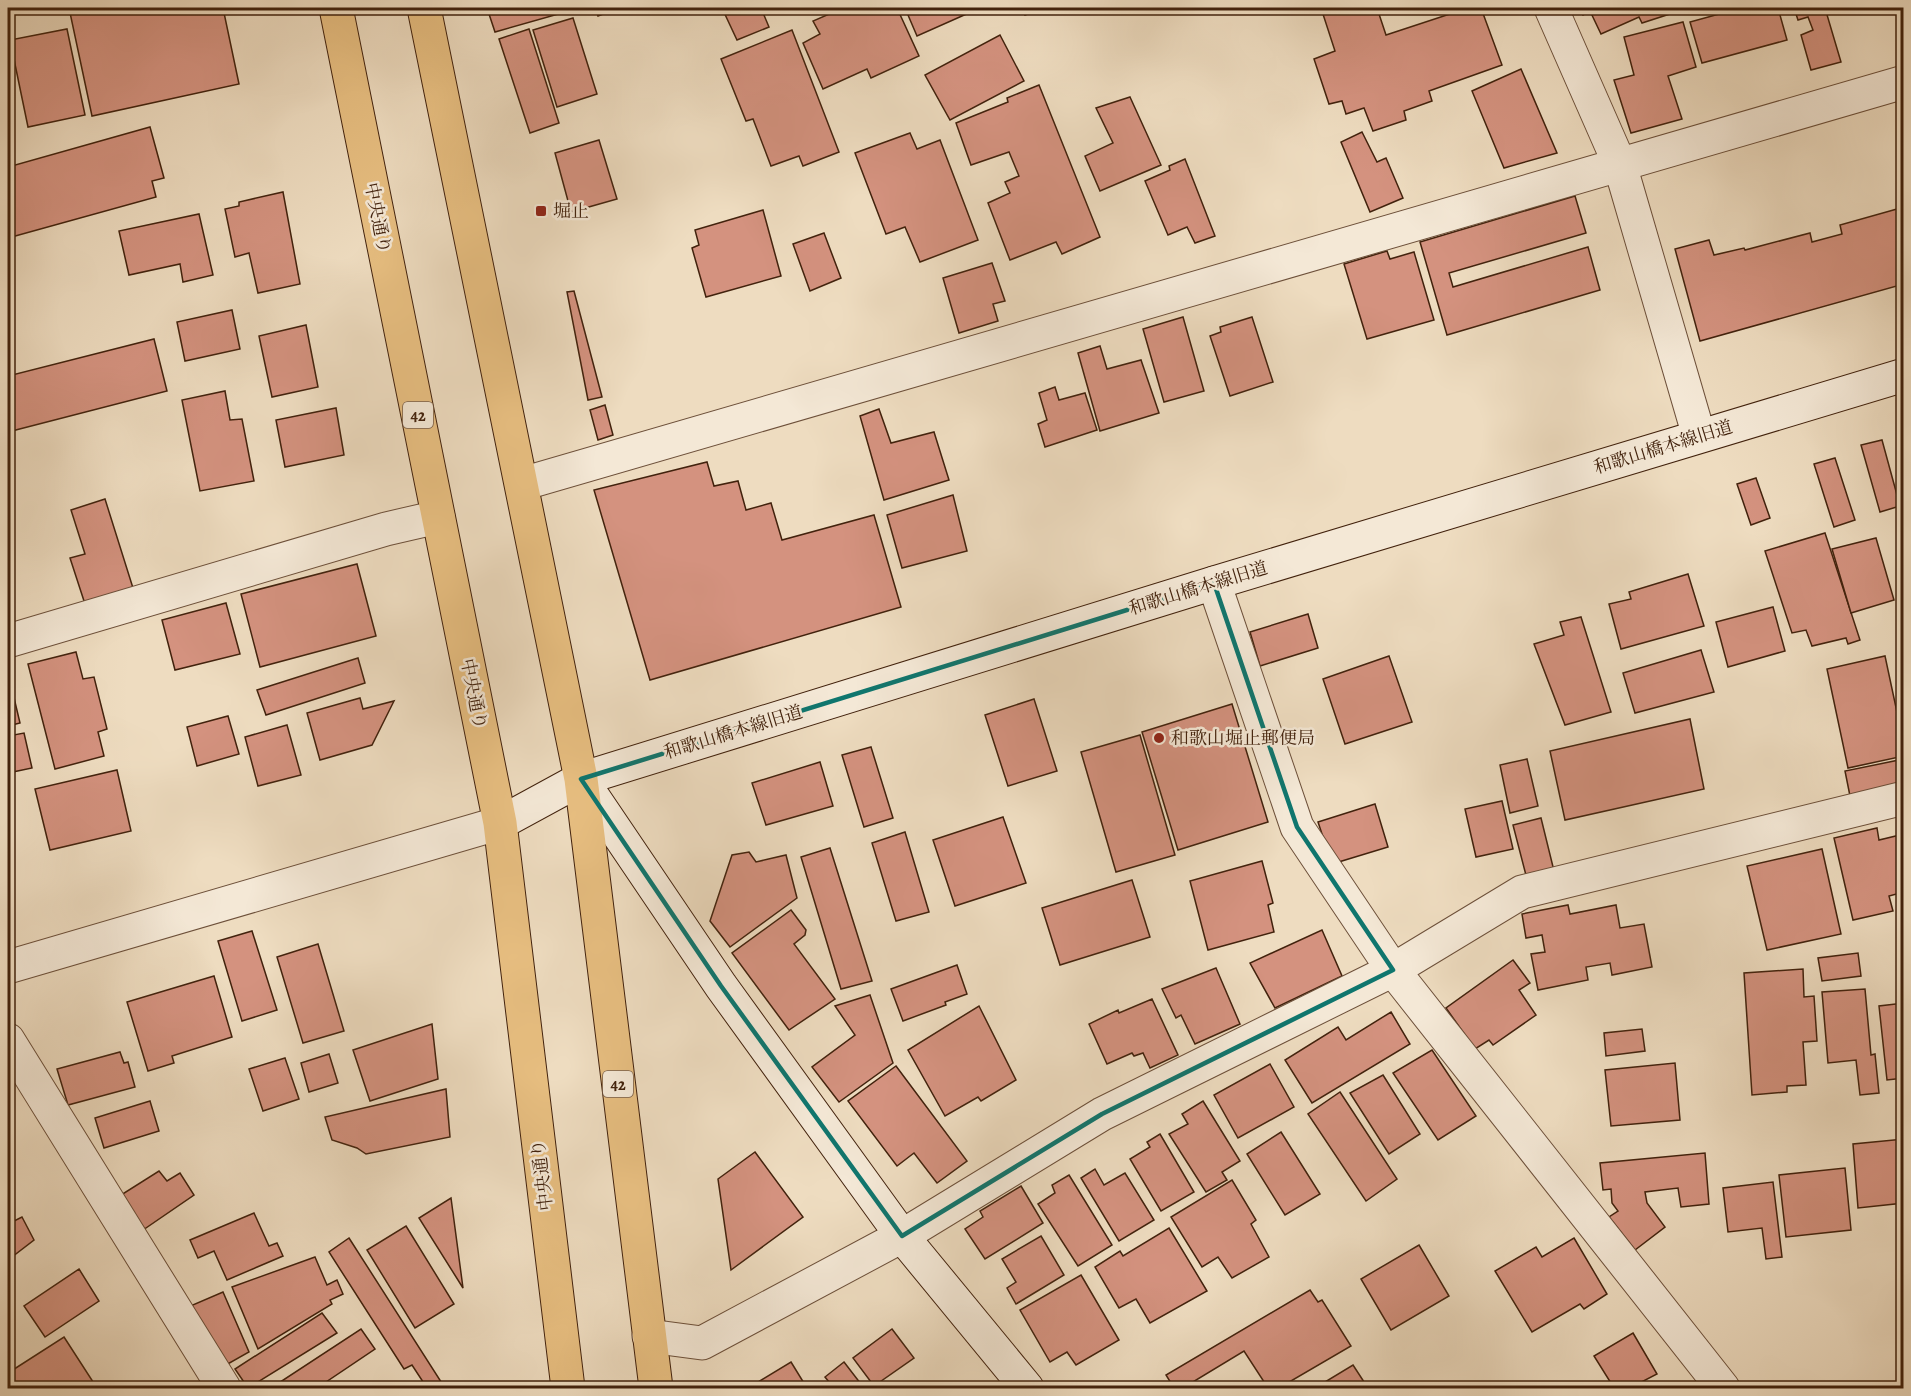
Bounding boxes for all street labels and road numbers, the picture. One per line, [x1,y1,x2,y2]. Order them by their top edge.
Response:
street label: 中央通り [359,180,397,256]
road number: 42 [403,402,433,428]
street label: 和歌山橋本線旧道 [1591,414,1735,480]
street label: 和歌山橋本線旧道 [1126,555,1270,621]
street label: 中央通り [455,656,493,732]
street label: 和歌山橋本線旧道 [661,699,805,765]
road number: 42 [603,1071,633,1097]
street label: 中央通り [526,1138,558,1212]

